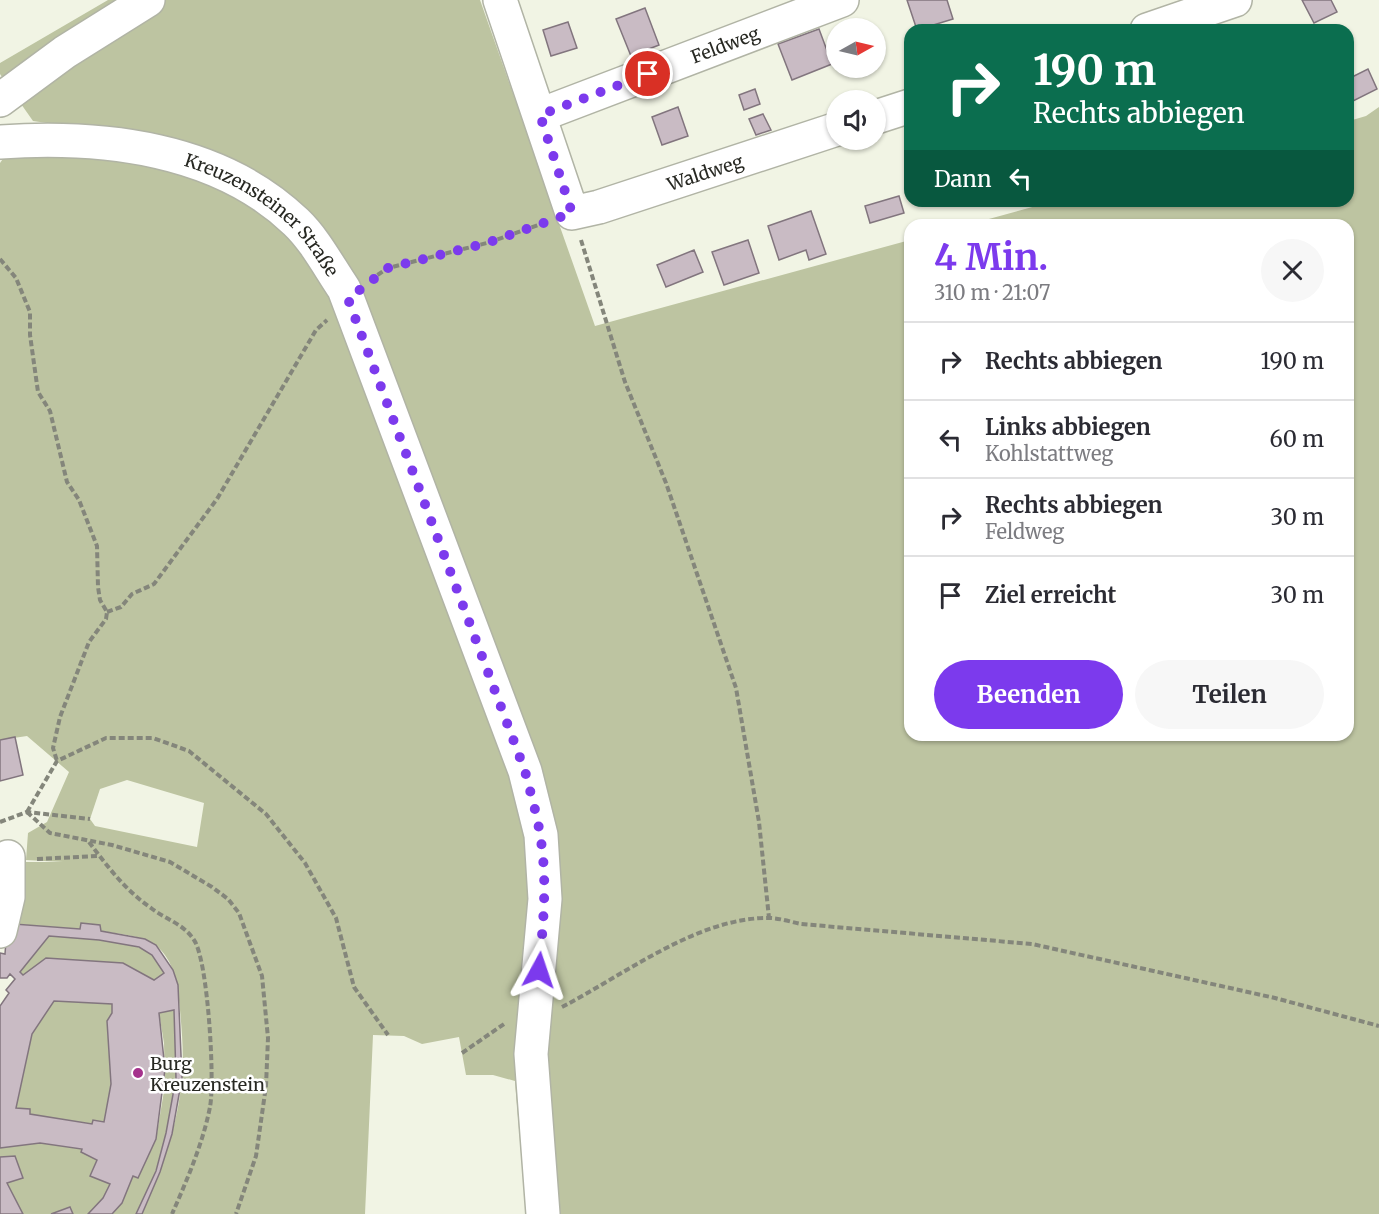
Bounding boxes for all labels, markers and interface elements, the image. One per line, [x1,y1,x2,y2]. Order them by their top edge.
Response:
north arrow [826,18,886,78]
map controls [826,18,886,150]
street label: Feldweg [688,21,763,68]
text: 190 m [1033,44,1156,96]
pin [622,48,673,99]
icon: right [934,48,1012,126]
icon: arrive [631,57,664,90]
button: sound [826,90,886,150]
text: Rechts abbiegen [1033,96,1245,130]
street label: Kreuzensteiner Straße [182,148,344,280]
street label: Waldweg [663,149,746,196]
icon: left [1004,162,1037,195]
text: Dann [934,165,992,193]
text: 4 Min. [934,235,1048,280]
button: close [1261,239,1324,302]
text: 310 m · 21:07 [934,280,1050,305]
icon: right [934,345,967,378]
text: Rechts abbiegen [985,347,1162,375]
text: 190 m [1261,347,1324,375]
text: Links abbiegen [985,413,1151,441]
icon: left [934,423,967,456]
text: 60 m [1270,425,1324,453]
text: Kohlstattweg [985,441,1113,466]
text: Rechts abbiegen [985,491,1162,519]
icon: right [934,501,967,534]
text: 30 m [1270,503,1324,531]
text: Feldweg [985,519,1064,544]
icon: arrive [934,579,967,612]
text: Ziel erreicht [985,581,1116,609]
text: 30 m [1270,581,1324,609]
button: Beenden [934,660,1123,729]
button: Teilen [1135,660,1324,729]
position arrow [507,938,571,1002]
place label: Burg Kreuzenstein [150,1052,265,1096]
marker: Burg Kreuzenstein [131,1066,145,1080]

